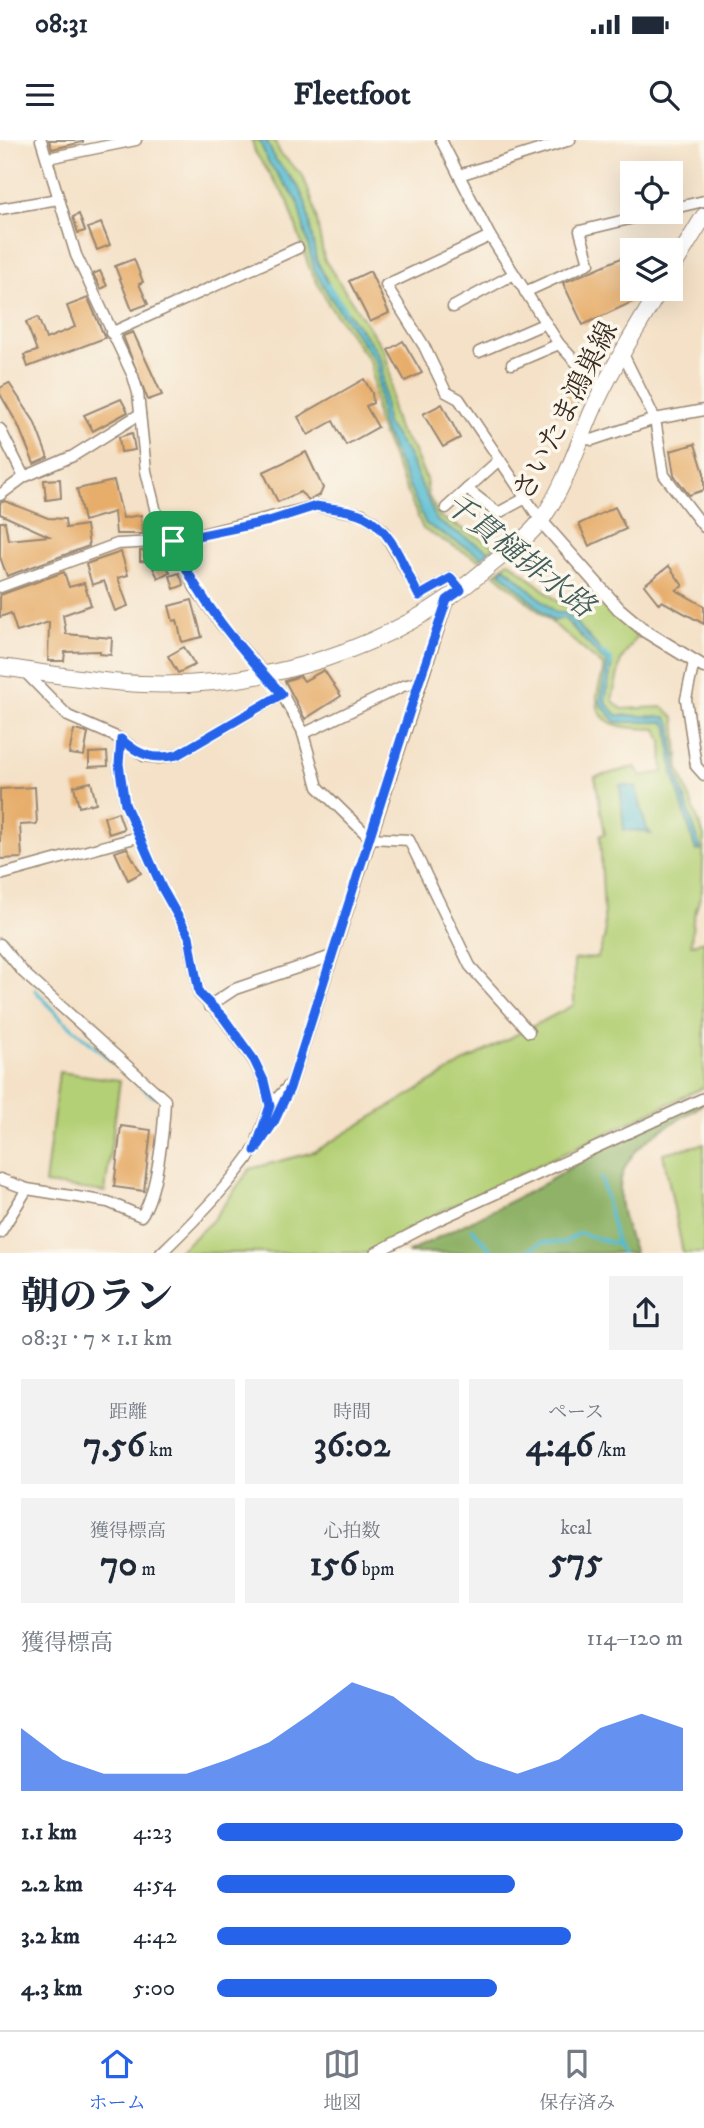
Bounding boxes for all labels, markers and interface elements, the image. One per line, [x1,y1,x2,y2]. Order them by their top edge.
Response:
text: 08:31 [35,8,88,41]
text: Fleetfoot [293,75,411,115]
icon: menu [21,76,59,114]
icon: search [645,76,683,114]
map controls [620,161,683,301]
button: locate [620,161,683,224]
button: layers [620,238,683,301]
street label: さいたま鴻巣線 [506,316,626,506]
water label: 千貫樋排水路 [437,486,603,627]
pin [143,511,203,571]
icon: arrive [154,522,192,560]
text: 朝のラン [21,1274,173,1322]
button: share [609,1276,683,1350]
text: 08:31 · 7 × 1.1 km [21,1324,172,1353]
text: 距離 [109,1401,147,1424]
text: 時間 [333,1401,371,1424]
text: ペース [548,1401,604,1424]
text: 7.56 [83,1424,145,1468]
text: 36:02 [314,1424,390,1468]
text: 4:46 [526,1424,593,1468]
text: km [145,1439,173,1462]
text: /km [593,1439,626,1462]
text: kcal [560,1517,592,1540]
text: 獲得標高 [90,1520,166,1543]
text: 心拍数 [323,1520,381,1543]
text: 575 [549,1540,603,1584]
text: 70 [100,1543,137,1587]
text: 156 [309,1543,358,1587]
text: m [137,1558,156,1581]
text: bpm [358,1558,395,1581]
text: 114–120 m [586,1624,683,1653]
text: 獲得標高 [21,1629,113,1658]
text: 1.1 km [21,1818,77,1847]
text: 4:23 [133,1818,172,1847]
text: 2.2 km [21,1870,83,1899]
text: 4:54 [133,1870,176,1899]
text: 3.2 km [21,1922,80,1951]
text: 4:42 [133,1922,177,1951]
text: 4.3 km [21,1974,82,2003]
text: 5:00 [133,1974,175,2003]
tab: ホーム [89,2045,146,2115]
tab: 地図 [323,2045,361,2115]
tab: 保存済み [539,2045,615,2115]

